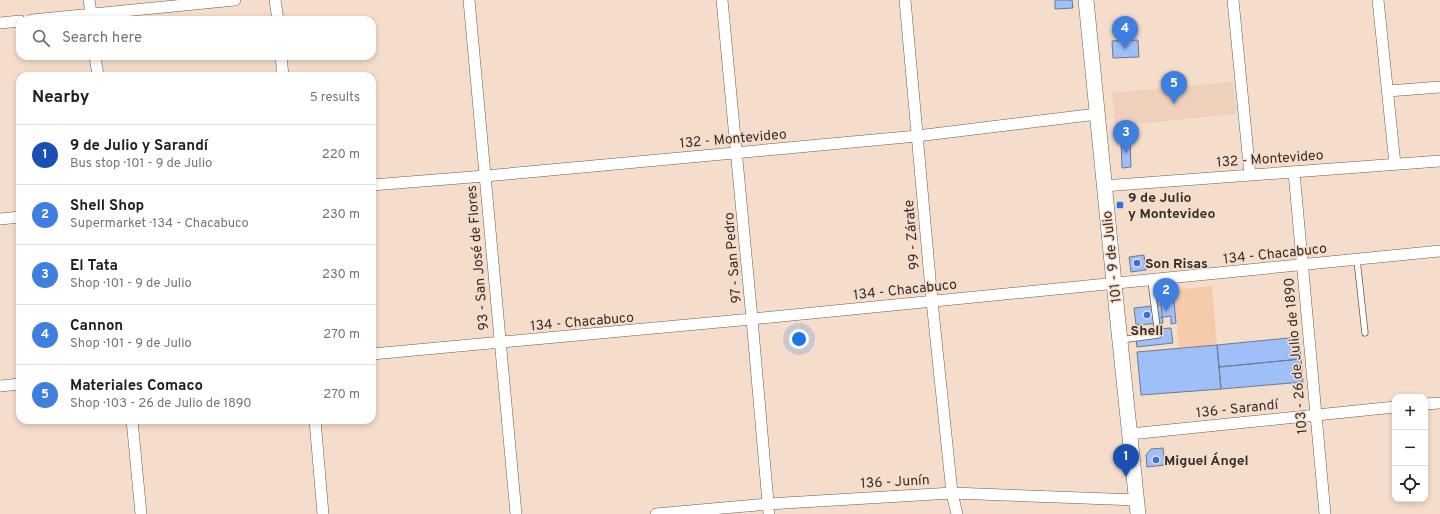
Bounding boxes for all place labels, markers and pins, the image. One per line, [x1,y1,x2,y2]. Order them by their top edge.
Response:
pin: 4 [1112,16,1138,49]
pin: 5 [1161,71,1187,104]
pin: 3 [1113,120,1139,153]
place label: 9 de Julio y Montevideo [1128,190,1216,223]
marker: 9 de Julio y Montevideo [1115,200,1125,210]
place label: Son Risas [1145,256,1208,273]
marker: Son Risas [1132,258,1142,268]
pin: 2 [1153,278,1179,311]
marker: Shell [1142,310,1152,320]
place label: Shell [1131,323,1163,340]
pin: 1 [1113,444,1139,477]
place label: Miguel Ángel [1164,452,1249,470]
marker: Miguel Ángel [1151,455,1161,465]

